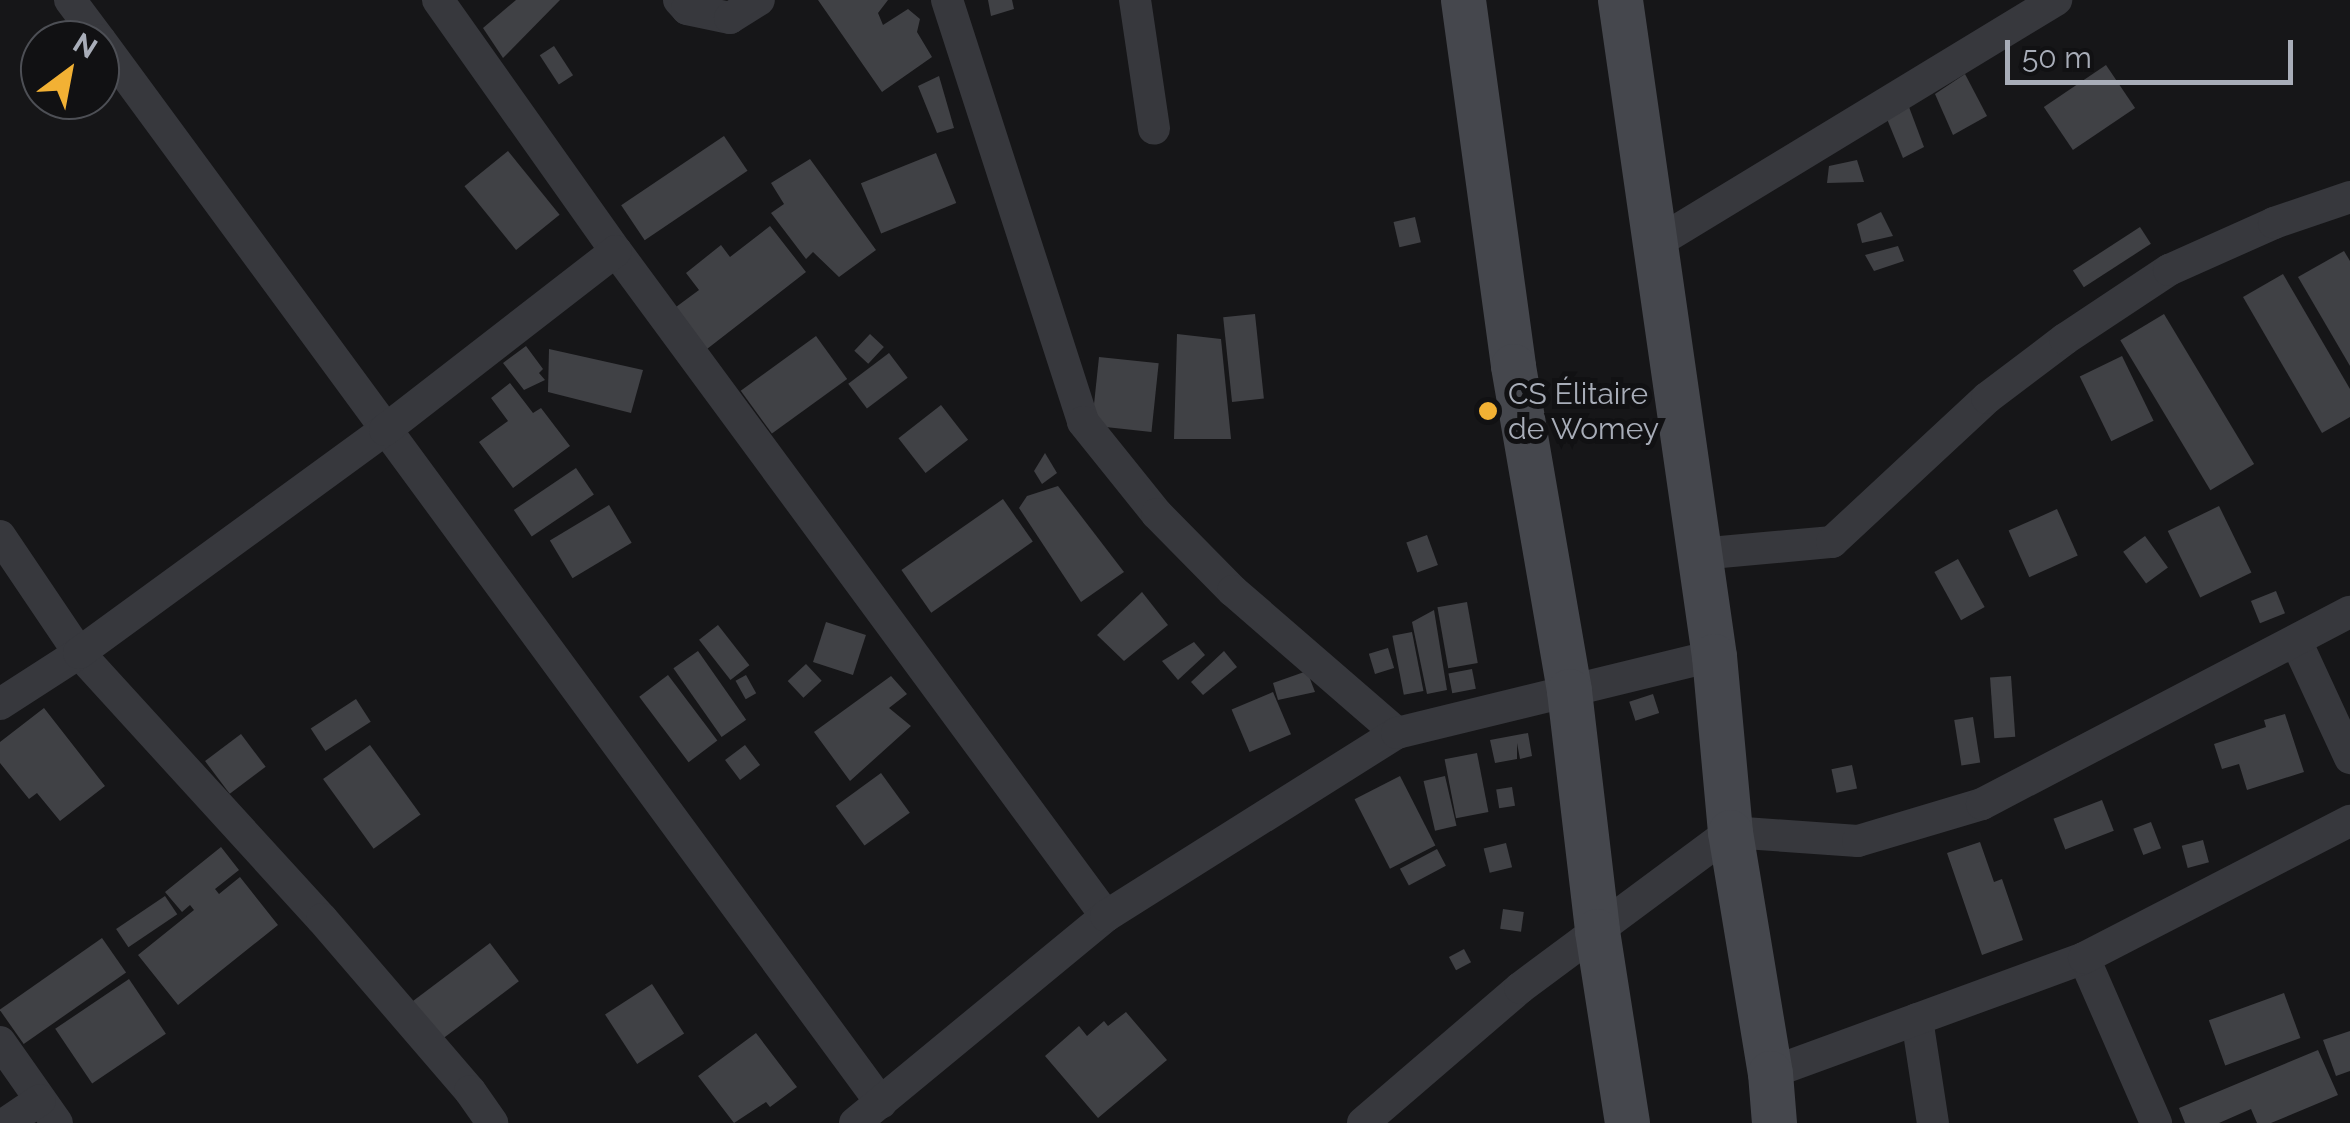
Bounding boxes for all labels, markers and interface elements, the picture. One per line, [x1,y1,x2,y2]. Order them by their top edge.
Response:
north arrow [20,20,120,120]
scale bar [2010,20,2298,82]
text: N [67,26,103,65]
text: 50 m [2022,40,2092,75]
place label: CS Élitaire de Womey [1508,376,1660,446]
marker: CS Élitaire de Womey [1477,400,1499,422]

